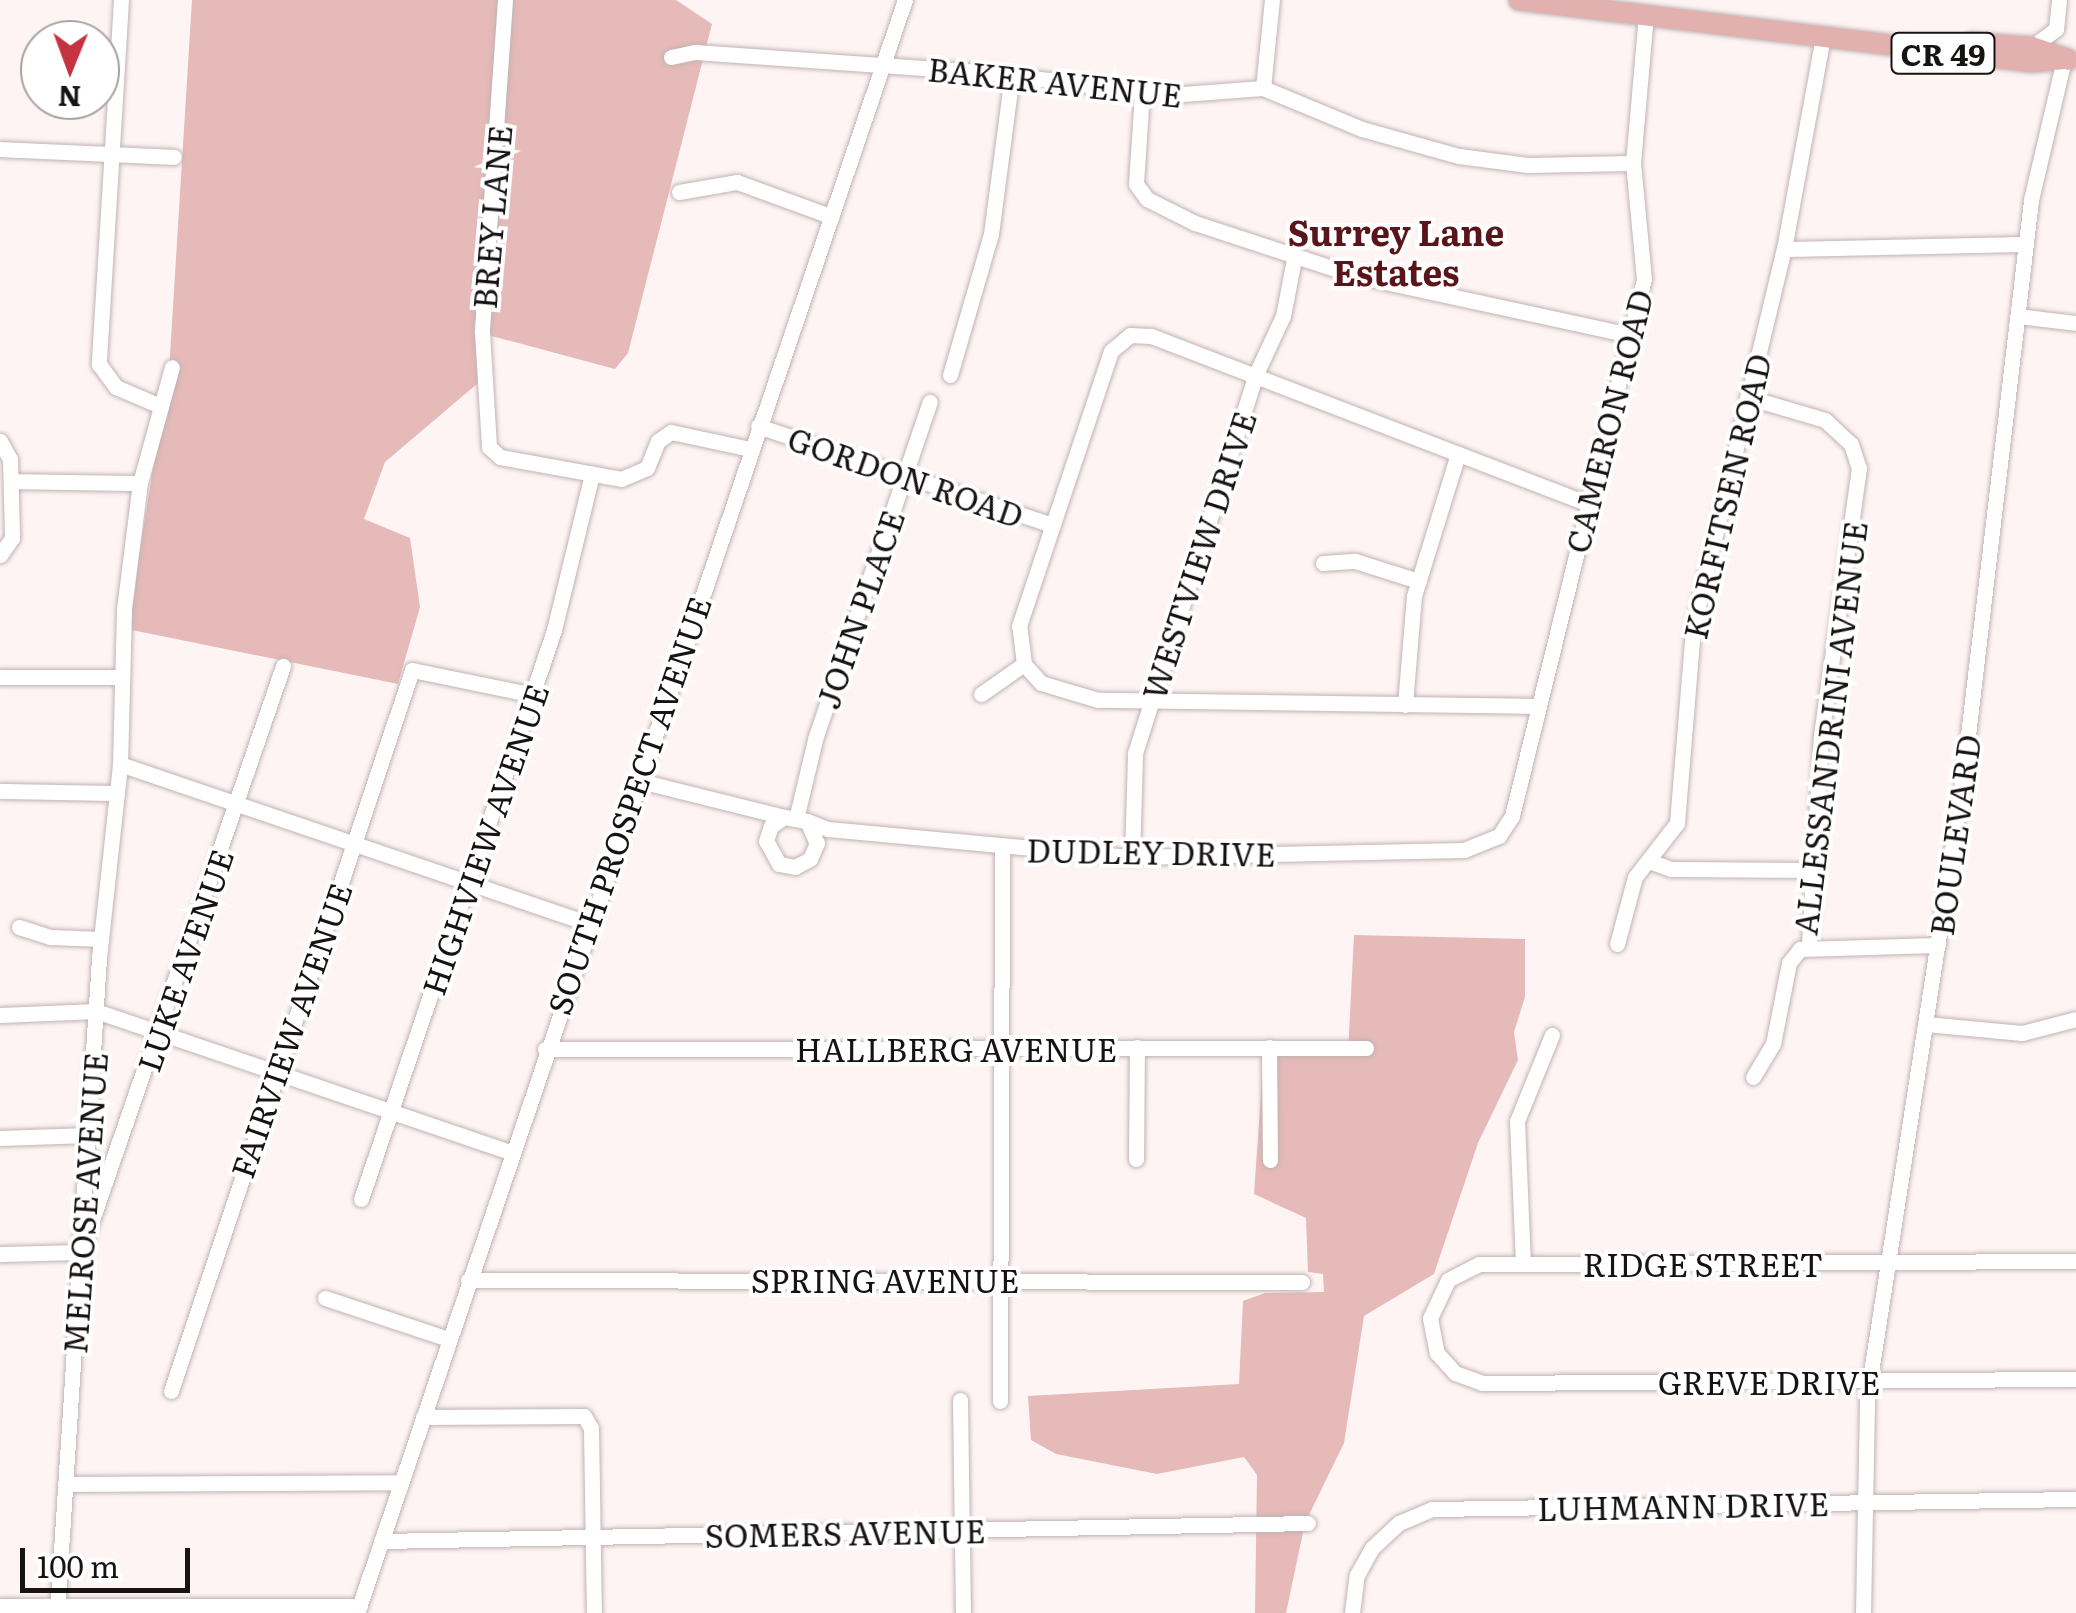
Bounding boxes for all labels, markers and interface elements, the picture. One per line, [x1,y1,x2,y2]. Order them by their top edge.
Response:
north arrow [20,20,120,120]
road number: CR 49 [1888,28,1998,78]
street label: BAKER AVENUE [926,49,1184,113]
text: N [57,77,82,119]
street label: BREY LANE [464,123,518,311]
district label: Surrey Lane Estates [1288,210,1504,292]
street label: CAMERON ROAD [1557,285,1659,557]
street label: KORFITSEN ROAD [1674,350,1778,642]
street label: WESTVIEW DRIVE [1133,406,1263,704]
street label: GORDON ROAD [783,418,1029,534]
street label: JOHN PLACE [807,505,911,713]
street label: ALLESSANDRINI AVENUE [1785,519,1873,937]
street label: SOUTH PROSPECT AVENUE [538,591,718,1019]
street label: HIGHVIEW AVENUE [413,678,555,1000]
street label: BOULEVARD [1921,732,1987,938]
street label: DUDLEY DRIVE [1026,830,1276,872]
street label: LUKE AVENUE [128,844,240,1076]
street label: FAIRVIEW AVENUE [222,878,358,1182]
street label: HALLBERG AVENUE [795,1029,1117,1067]
street label: MELROSE AVENUE [54,1051,114,1355]
street label: RIDGE STREET [1583,1244,1823,1282]
street label: SPRING AVENUE [751,1260,1019,1298]
street label: GREVE DRIVE [1658,1362,1880,1400]
street label: LUHMANN DRIVE [1537,1483,1829,1527]
street label: SOMERS AVENUE [704,1510,986,1554]
scale bar [25,1528,195,1590]
text: 100 m [37,1543,119,1587]

